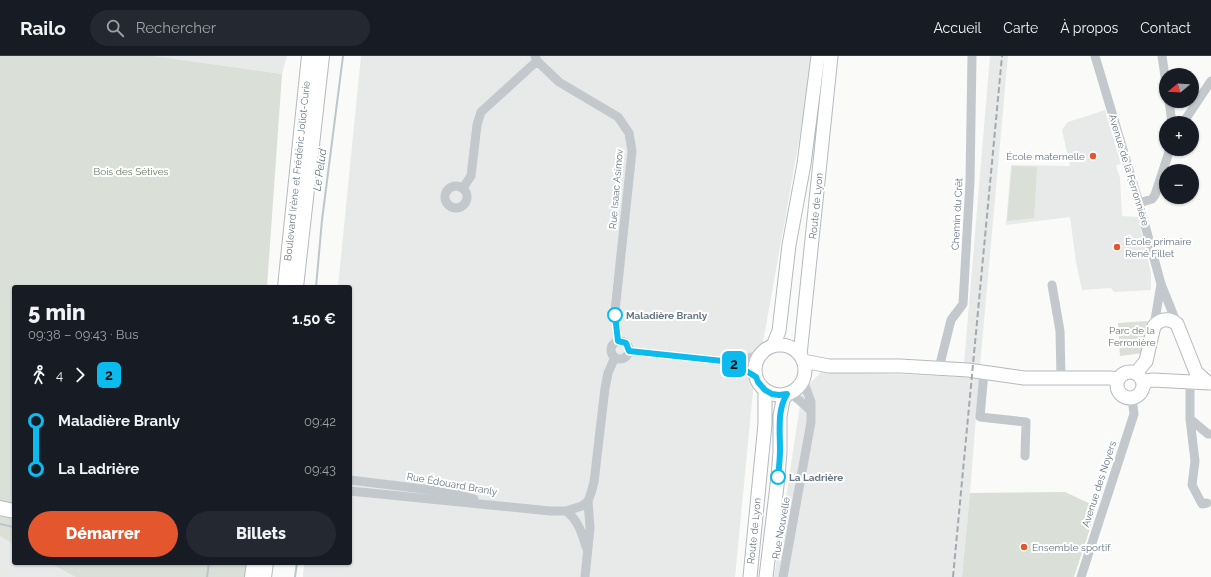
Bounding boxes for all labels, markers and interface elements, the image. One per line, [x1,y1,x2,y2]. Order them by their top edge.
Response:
search box [90,10,370,46]
text: Railo [20,17,66,39]
icon: search [104,17,126,39]
text: Rechercher [136,19,216,37]
text: Accueil [933,20,981,36]
text: Carte [1003,20,1038,36]
text: À propos [1060,20,1118,36]
text: Contact [1140,20,1191,36]
north arrow [1159,68,1199,108]
map controls [1159,68,1199,204]
street label: Boulevard Irène et Frédéric Joliot-Curie [282,80,312,262]
street label: Avenue de la Ferronnière [1107,113,1151,227]
button: + [1159,116,1199,156]
water label: Le Pelud [311,148,329,192]
street label: Rue Isaac Asimov [607,148,625,230]
place label: École maternelle [1006,151,1085,162]
marker: École maternelle [1088,151,1098,161]
button: − [1159,164,1199,204]
park label: Bois des Sétives [94,166,169,177]
street label: Route de Lyon [807,172,825,240]
street label: Chemin du Crêt [950,177,964,250]
place label: École primaire René Fillet [1125,236,1191,259]
marker: École primaire René Fillet [1112,242,1122,252]
text: 5 min [28,299,85,325]
marker: Maladière Branly [607,307,623,323]
text: 1.50 € [292,310,336,328]
place label: Maladière Branly [626,310,708,321]
park label: Parc de la Ferronière [1108,325,1156,348]
text: 09:38 – 09:43 · Bus [28,327,139,342]
line badge: 2 [721,351,747,377]
text: 2 [730,356,738,372]
icon: walk [28,364,50,386]
icon: forward [69,364,91,386]
text: 2 [105,367,113,383]
text: 4 [56,368,63,383]
text: Maladière Branly [58,412,180,430]
text: 09:42 [304,414,336,429]
street label: Avenue des Noyers [1080,439,1118,528]
text: La Ladrière [58,460,139,478]
text: 09:43 [304,462,336,477]
marker: La Ladrière [770,469,786,485]
street label: Rue Édouard Branly [406,471,499,497]
place label: La Ladrière [789,472,843,483]
street label: Rue Nouvelle [770,496,792,560]
street label: Route de Lyon [745,497,763,565]
button: Démarrer [28,511,178,557]
button: Billets [186,511,336,557]
marker: Ensemble sportif [1019,542,1029,552]
place label: Ensemble sportif [1032,542,1111,553]

